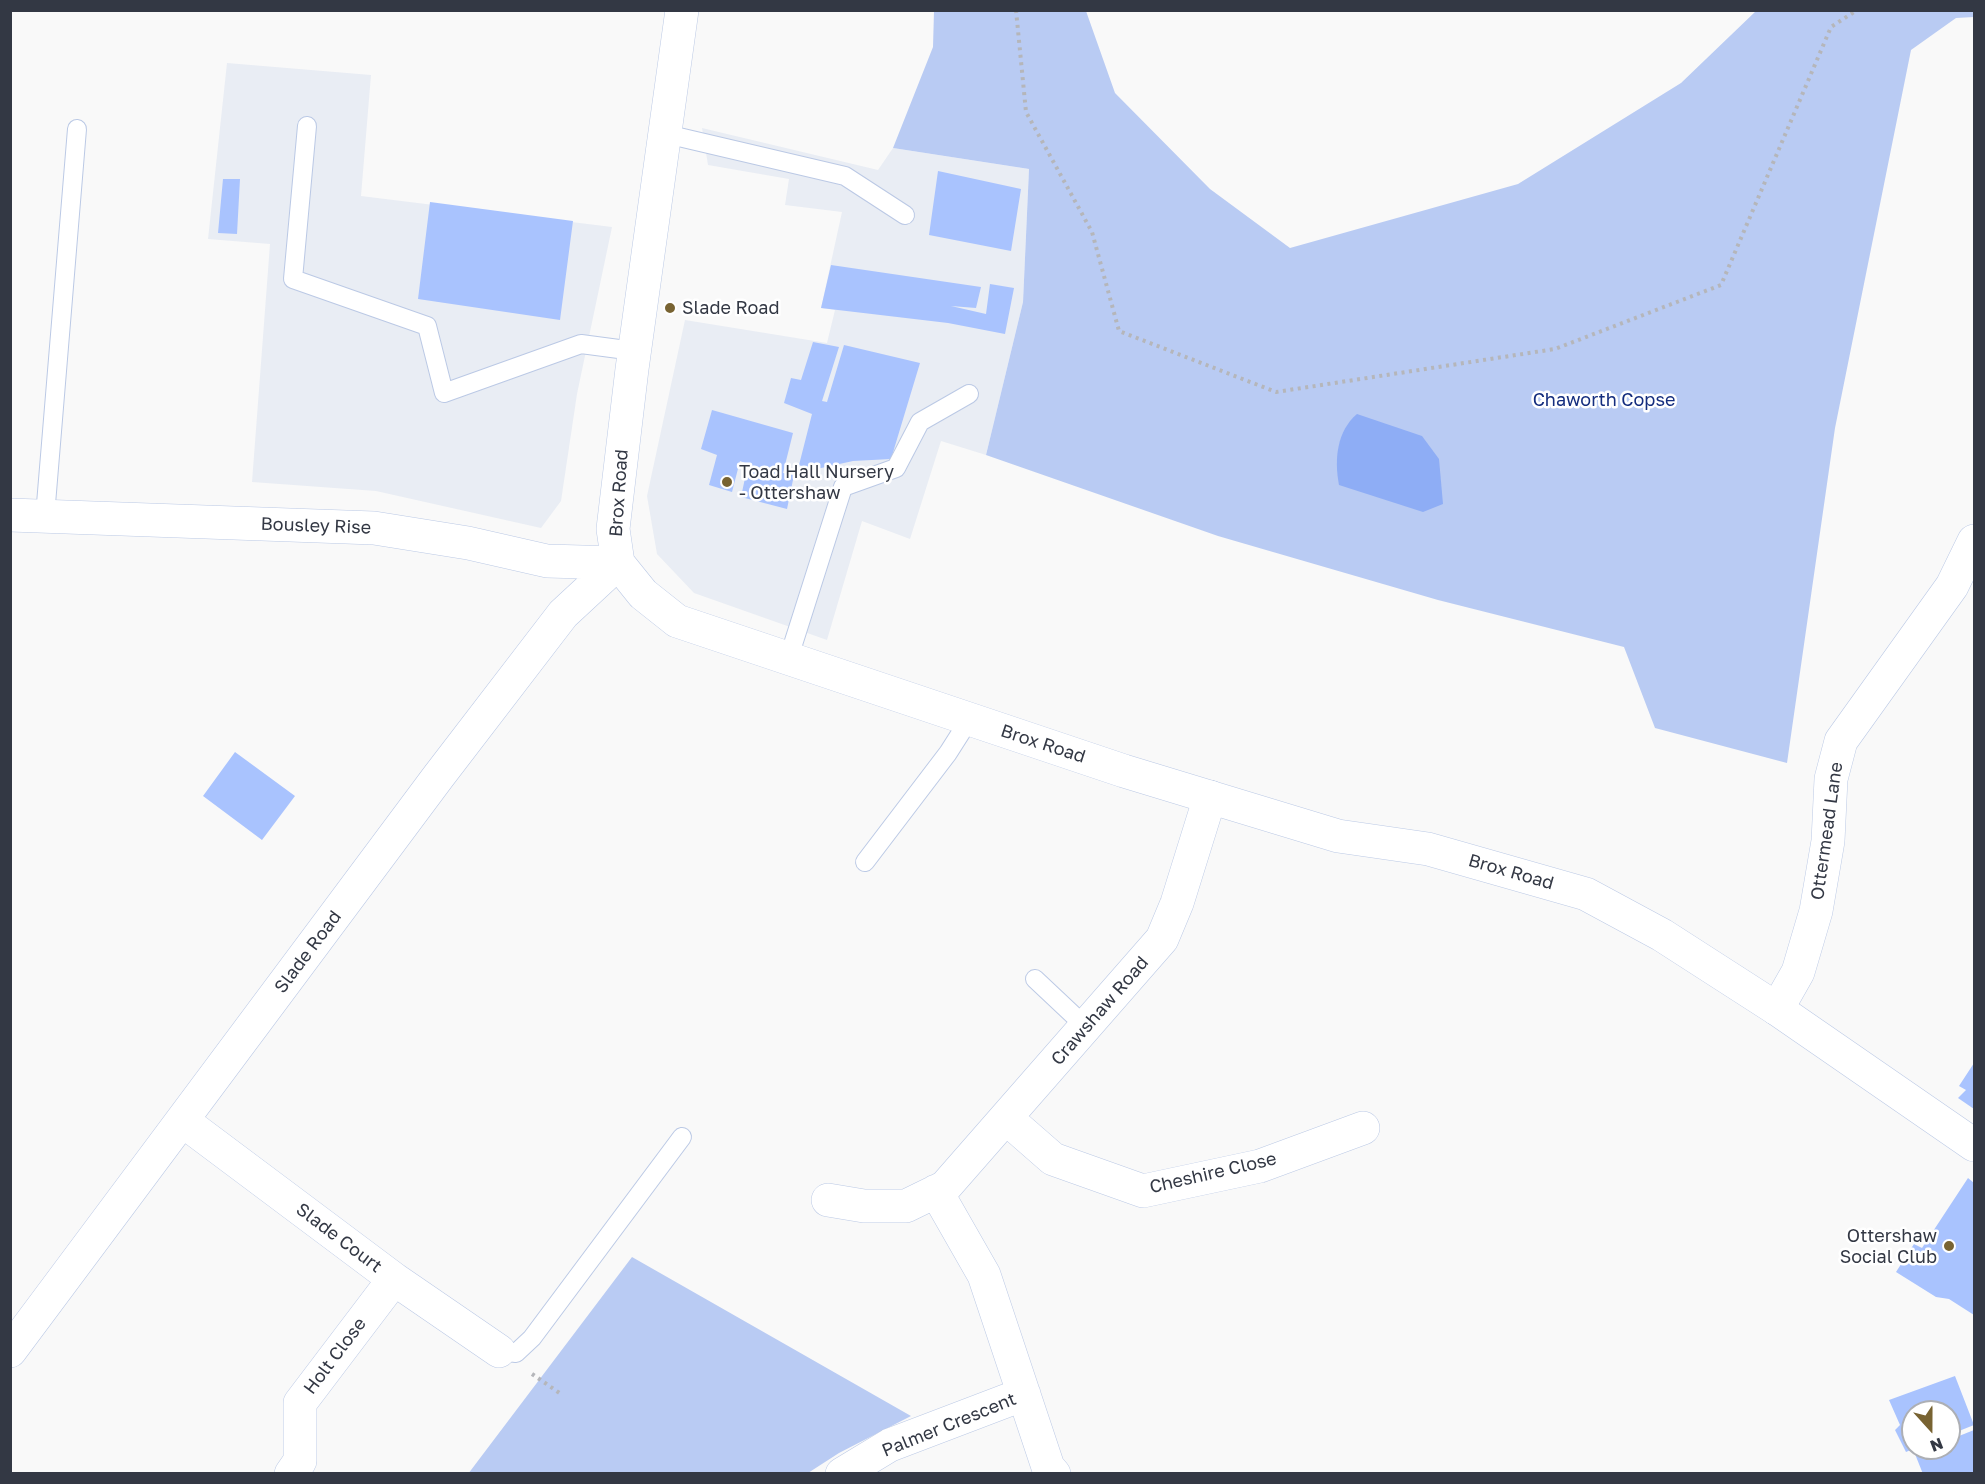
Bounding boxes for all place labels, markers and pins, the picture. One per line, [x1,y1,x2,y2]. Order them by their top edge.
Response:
place label: Slade Road [682,297,780,319]
marker: Slade Road [663,301,677,315]
place label: Toad Hall Nursery - Ottershaw [739,461,894,504]
marker: Toad Hall Nursery - Ottershaw [720,475,734,489]
place label: Ottershaw Social Club [1840,1225,1937,1268]
marker: Ottershaw Social Club [1942,1239,1956,1253]

